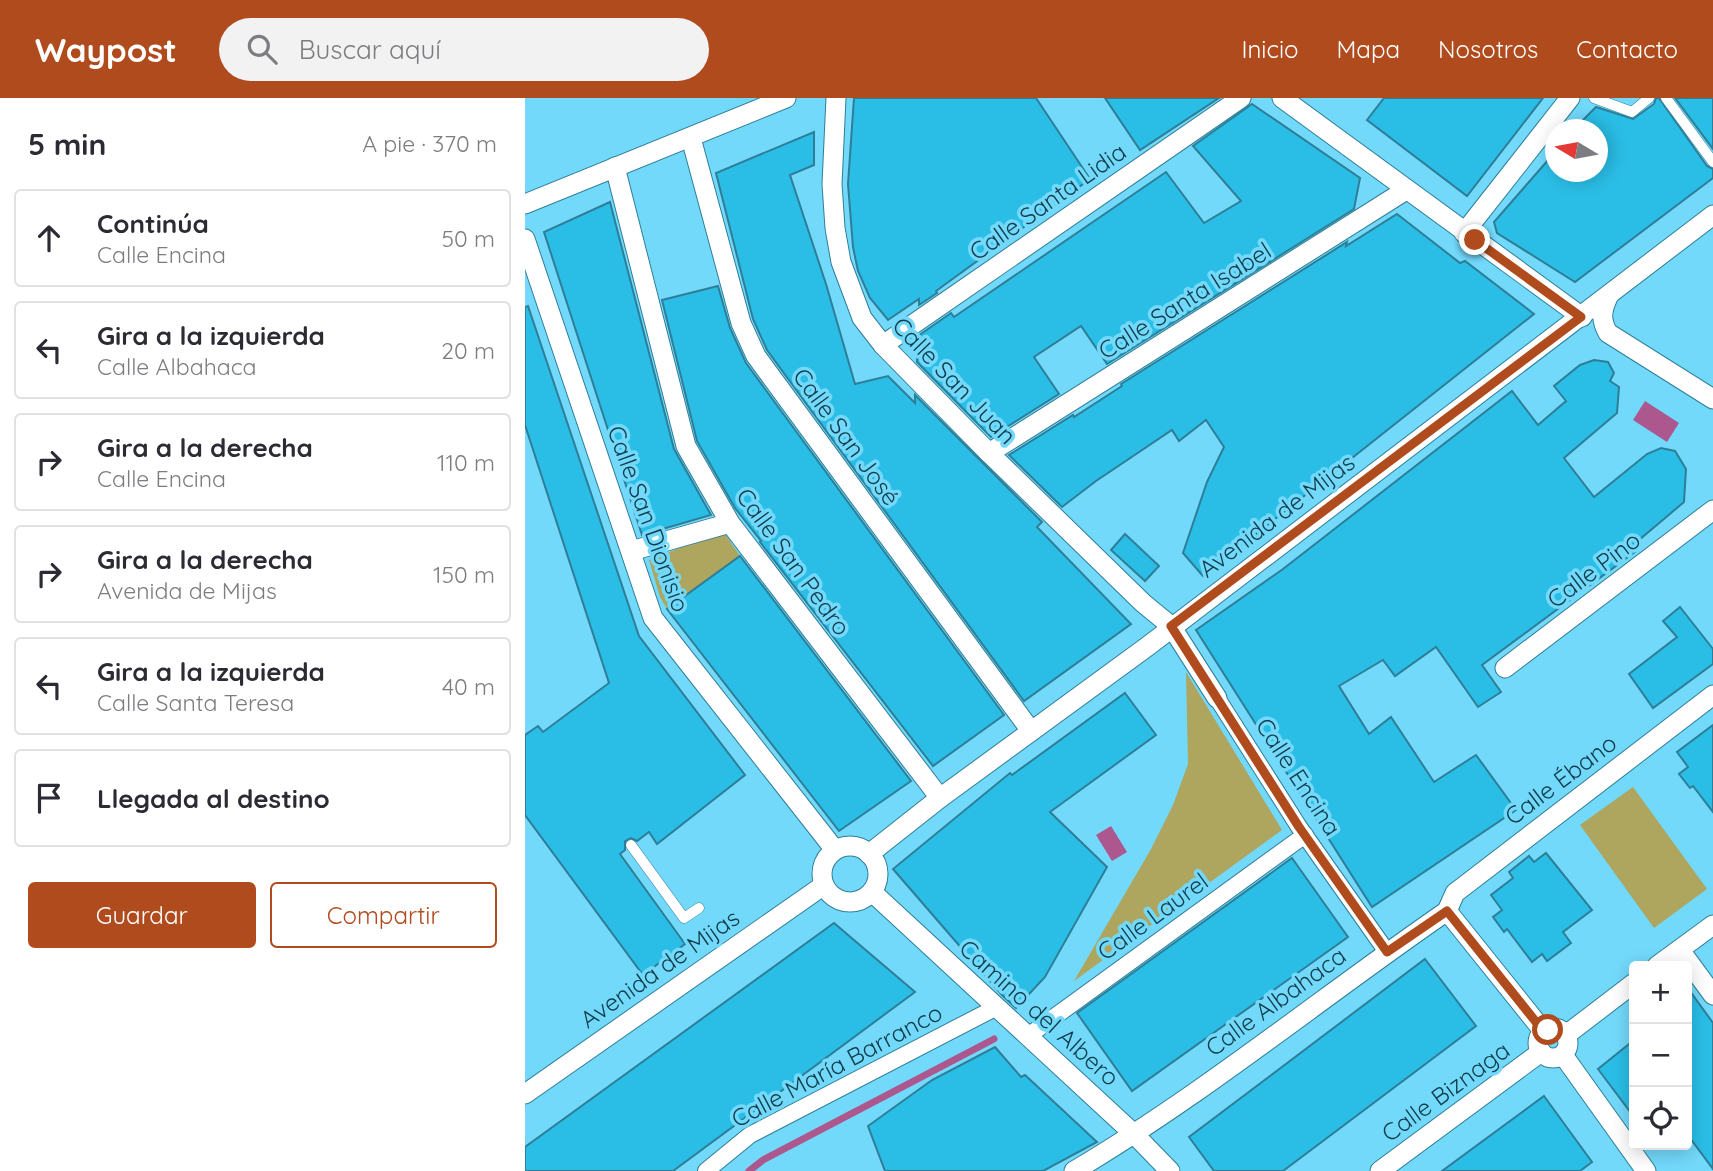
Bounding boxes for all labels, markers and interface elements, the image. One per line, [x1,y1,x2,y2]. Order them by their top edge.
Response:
search box [219,18,709,81]
text: Waypost [35,29,177,70]
icon: search [243,30,281,68]
text: Buscar aquí [299,33,441,66]
text: Inicio [1241,34,1299,64]
text: Mapa [1337,34,1400,64]
text: Nosotros [1438,34,1538,64]
text: Contacto [1576,34,1678,64]
north arrow [1545,119,1608,182]
text: 5 min [28,125,106,163]
text: A pie · 370 m [362,129,497,158]
street label: Calle Santa Lidia [963,136,1132,266]
text: Continúa [97,207,209,240]
icon: ahead [30,219,68,257]
text: 50 m [442,224,495,253]
route end [1459,224,1490,255]
street label: Calle Santa Isabel [1093,235,1276,365]
text: Calle Encina [97,240,226,269]
street label: Calle San Juan [886,310,1023,450]
text: Gira a la izquierda [97,319,325,352]
icon: left [30,331,68,369]
text: 20 m [441,336,495,365]
text: Calle Albahaca [97,352,256,381]
street label: Calle San José [787,362,907,511]
street label: Calle San Dionisio [601,421,697,616]
text: Gira a la derecha [97,431,313,464]
icon: right [30,443,68,481]
street label: Avenida de Mijas [1192,447,1360,584]
text: 110 m [437,448,495,477]
text: Calle Encina [97,464,226,493]
street label: Calle San Pedro [730,482,857,641]
street label: Calle Pino [1541,524,1646,614]
text: Gira a la derecha [97,543,313,576]
icon: right [30,555,68,593]
text: 150 m [433,560,495,589]
text: Avenida de Mijas [97,576,277,605]
text: Gira a la izquierda [97,655,325,688]
icon: left [30,667,68,705]
text: 40 m [442,672,495,701]
text: Calle Santa Teresa [97,688,294,717]
street label: Calle Encina [1250,712,1348,841]
street label: Calle Ébano [1499,727,1622,831]
icon: arrive [30,779,68,817]
text: Llegada al destino [97,782,330,815]
street label: Calle Laurel [1091,866,1214,966]
button: Guardar [28,882,256,948]
button: Compartir [270,882,497,948]
street label: Avenida de Mijas [574,902,745,1034]
street label: Camino del Albero [954,933,1126,1092]
street label: Calle Albahaca [1199,940,1352,1062]
map controls [1629,961,1692,1150]
button: + [1629,961,1692,1024]
street label: Calle María Barranco [726,997,947,1133]
route start [1532,1014,1563,1045]
button: − [1629,1024,1692,1087]
street label: Calle Biznaga [1375,1035,1515,1148]
button: locate [1629,1087,1692,1150]

